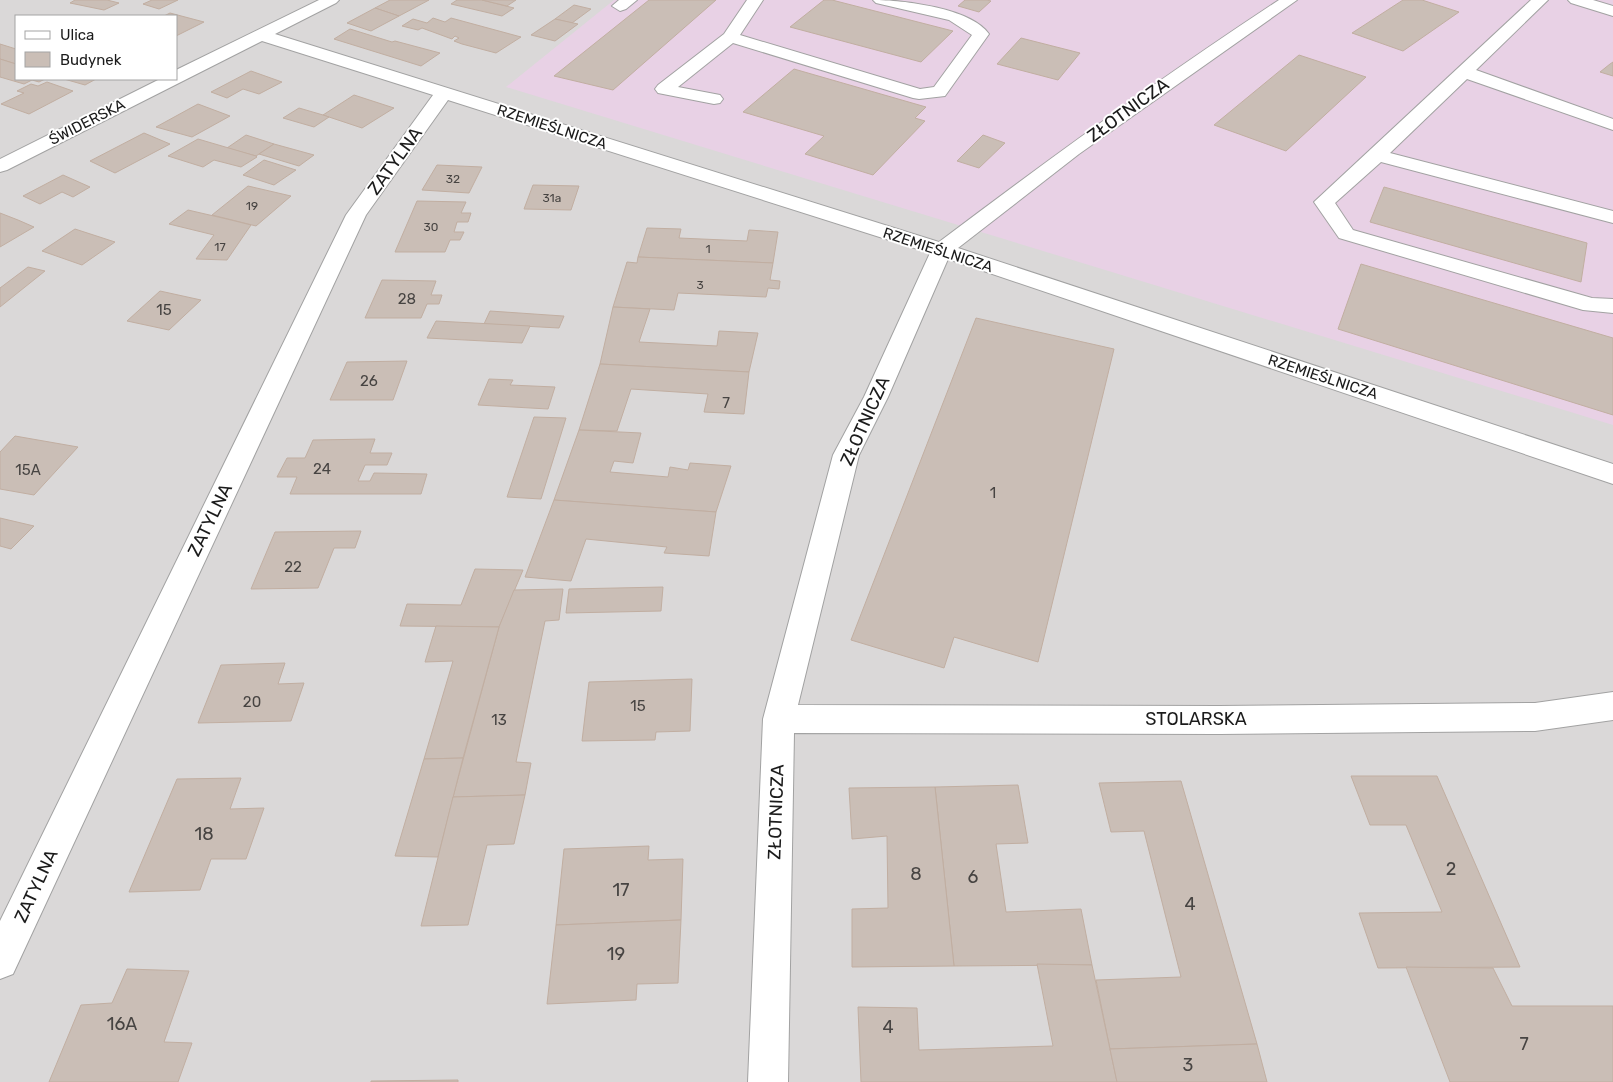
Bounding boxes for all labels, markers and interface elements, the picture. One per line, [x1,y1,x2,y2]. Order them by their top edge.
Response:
legend [15,15,178,80]
text: Ulica [60,26,94,44]
text: Budynek [60,51,122,69]
street label: ZŁOTNICZA [1083,73,1173,147]
street label: ŚWIDERSKA [46,95,128,149]
street label: RZEMIEŚLNICZA [495,101,609,153]
street label: ZATYLNA [363,123,427,199]
house number: 32 [446,172,460,186]
house number: 31a [543,191,561,205]
house number: 19 [246,199,258,213]
house number: 30 [424,220,438,234]
street label: RZEMIEŚLNICZA [881,224,995,276]
house number: 17 [214,240,226,254]
house number: 1 [705,242,711,256]
house number: 3 [696,278,704,292]
house number: 28 [398,290,416,308]
house number: 15 [156,301,172,319]
street label: RZEMIEŚLNICZA [1266,351,1380,403]
house number: 26 [360,372,378,390]
street label: ZŁOTNICZA [836,373,894,469]
house number: 7 [722,394,730,412]
house number: 24 [313,460,331,478]
house number: 15A [15,461,41,479]
street label: ZATYLNA [183,480,237,560]
house number: 1 [990,484,996,502]
house number: 22 [284,558,302,576]
house number: 20 [243,693,261,711]
house number: 15 [630,697,646,715]
street label: STOLARSKA [1145,708,1247,730]
house number: 13 [491,711,507,729]
street label: ZŁOTNICZA [763,764,789,860]
house number: 18 [194,823,214,845]
street label: ZATYLNA [9,846,63,926]
house number: 2 [1446,858,1456,880]
house number: 8 [910,863,922,885]
house number: 6 [968,866,979,888]
house number: 17 [613,879,629,901]
house number: 4 [1184,893,1196,915]
house number: 19 [607,943,625,965]
house number: 16A [107,1013,137,1035]
house number: 4 [882,1016,894,1038]
house number: 7 [1519,1033,1529,1055]
house number: 3 [1183,1054,1193,1076]

